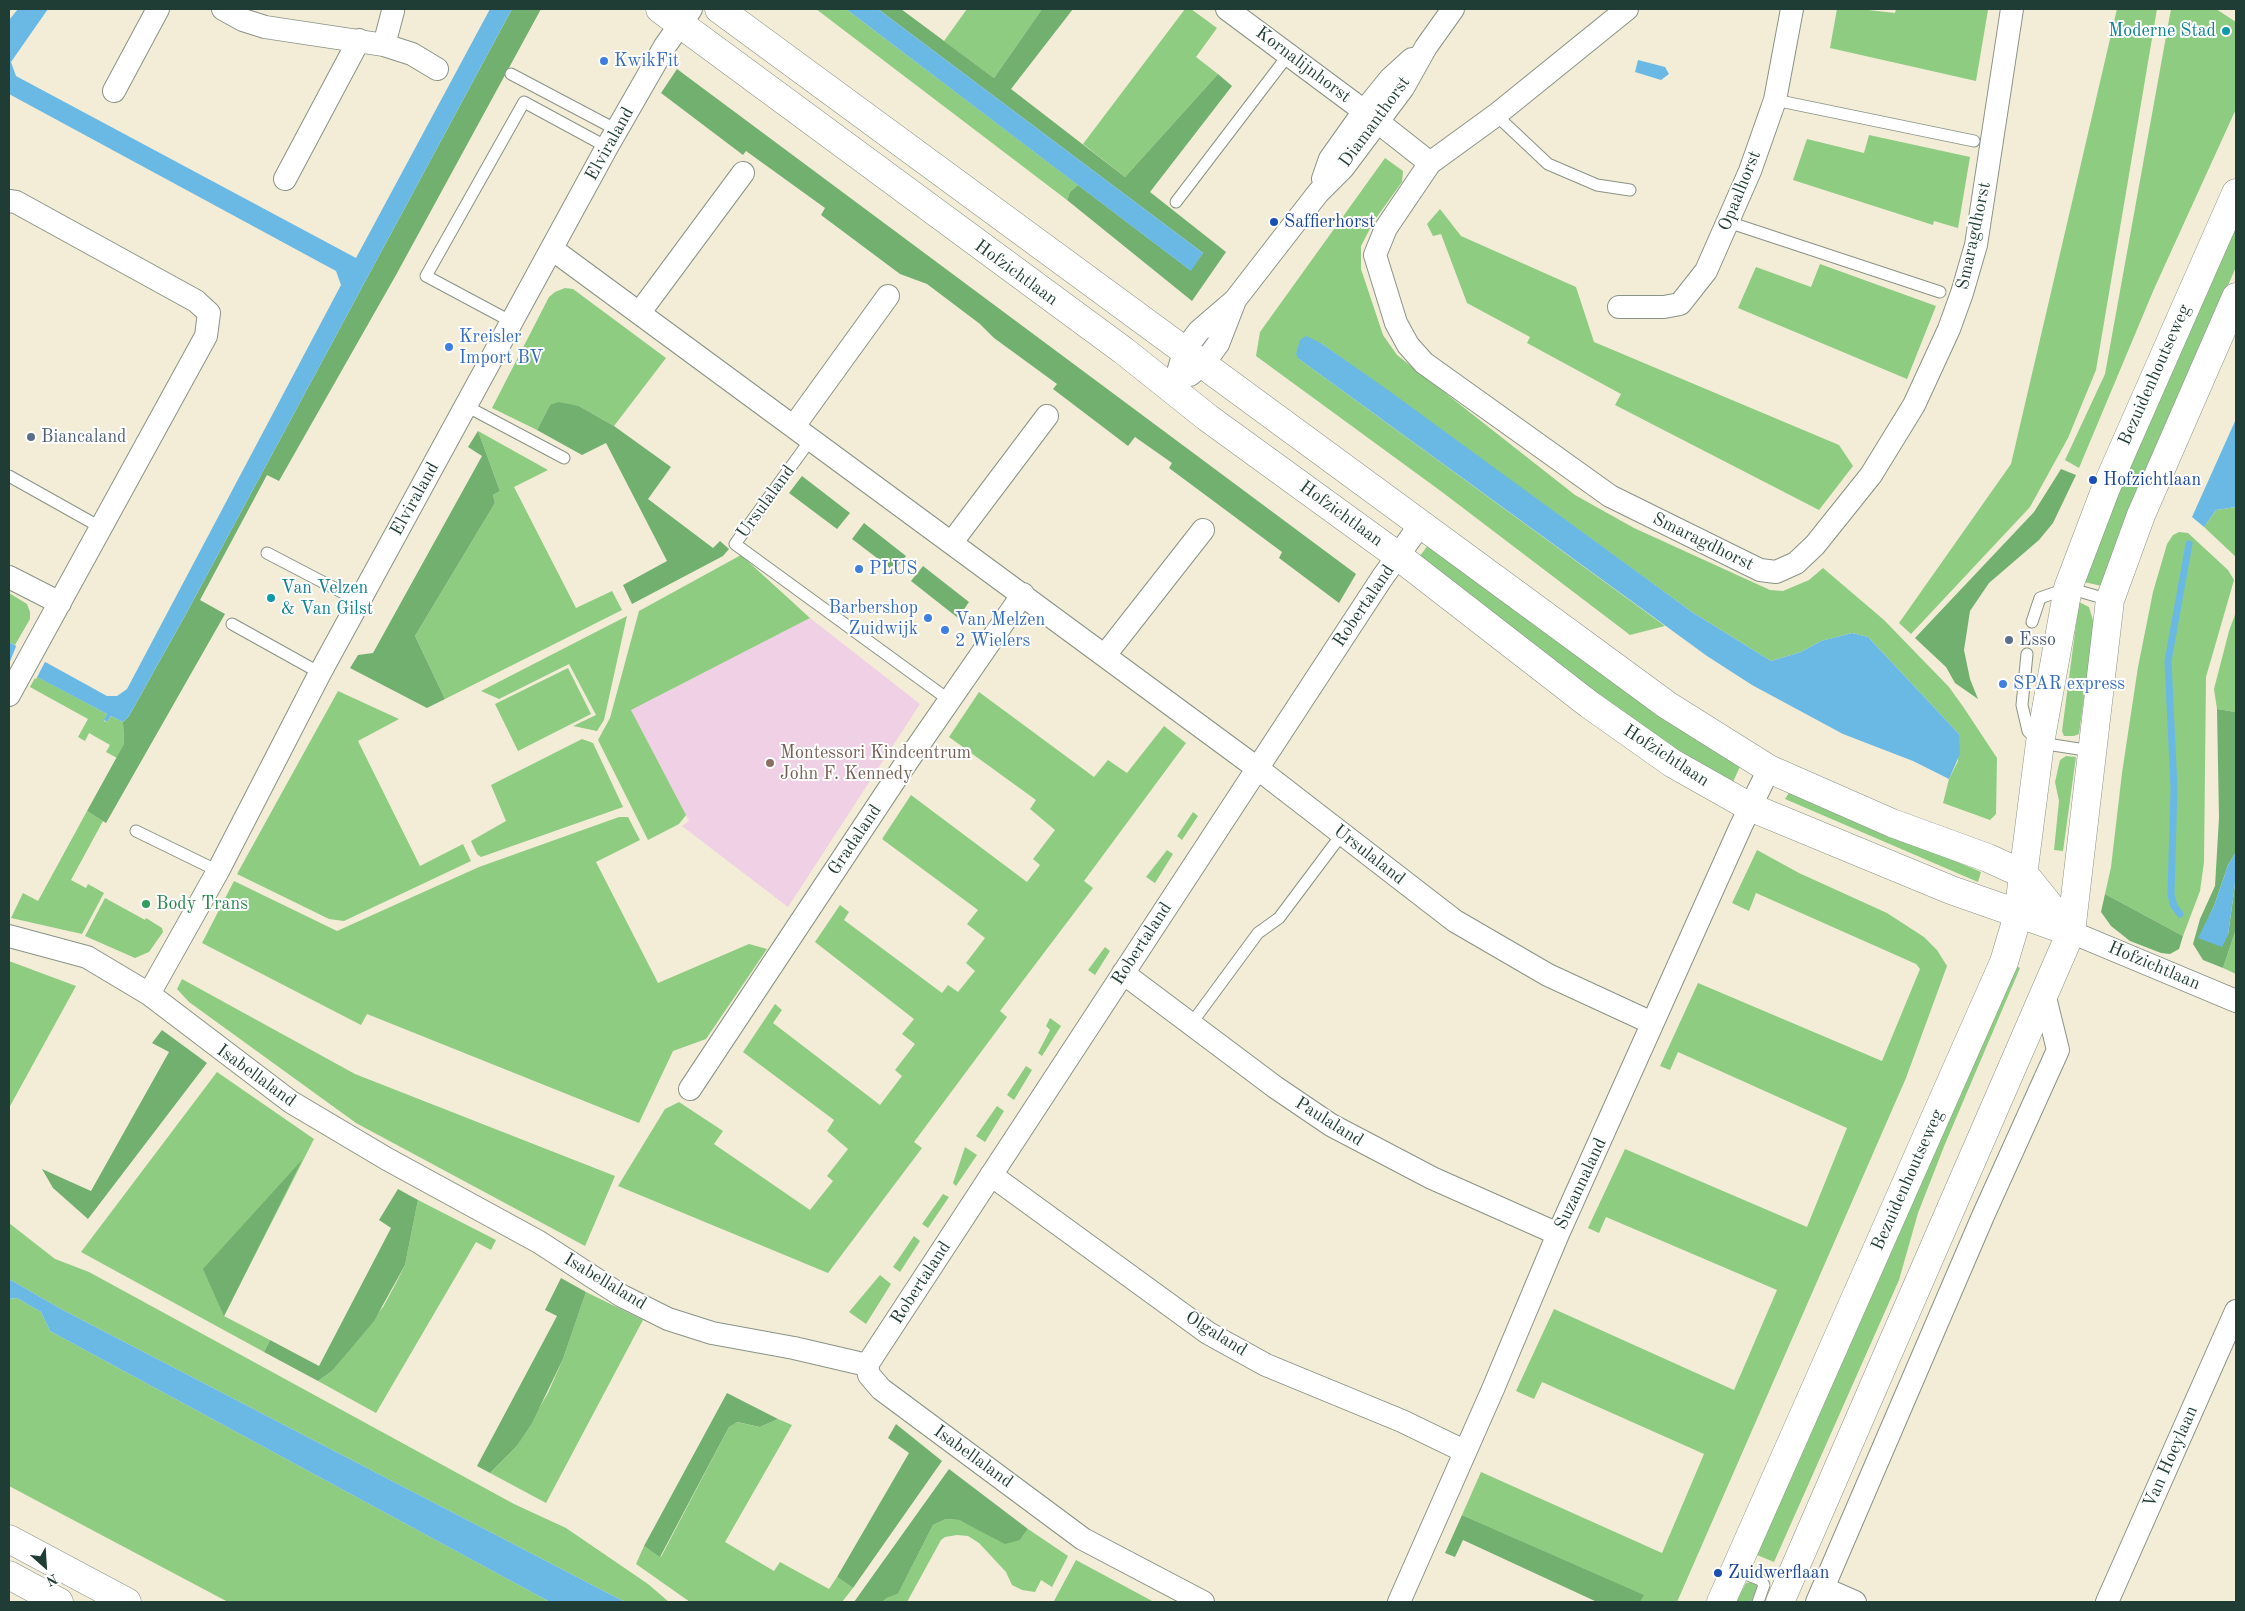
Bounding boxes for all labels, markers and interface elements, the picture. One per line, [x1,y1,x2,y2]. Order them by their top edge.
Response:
place label: Moderne Stad [2108,20,2216,42]
street label: Kornalijnhorst [1251,22,1355,108]
marker: Moderne Stad [2220,25,2232,37]
place label: KwikFit [614,50,679,72]
marker: KwikFit [598,55,610,67]
street label: Diamanthorst [1335,72,1415,172]
street label: Elviraland [581,103,639,185]
street label: Opaalhorst [1714,148,1766,234]
street label: Smaragdhorst [1952,180,1996,292]
place label: Saffierhorst [1284,211,1375,233]
marker: Saffierhorst [1268,216,1280,228]
street label: Hofzichtlaan [970,235,1062,311]
street label: Bezuidenhoutseweg [2114,301,2196,449]
place label: Kreisler Import BV [459,326,543,368]
marker: Kreisler Import BV [443,341,455,353]
place label: Biancaland [41,426,126,448]
marker: Biancaland [25,431,37,443]
street label: Elviraland [386,458,444,540]
street label: Ursulaland [732,461,800,543]
place label: Hofzichtlaan [2103,469,2201,491]
marker: Hofzichtlaan [2087,474,2099,486]
street label: Hofzichtlaan [1295,476,1387,552]
street label: Smaragdhorst [1649,508,1757,576]
place label: PLUS [869,558,917,580]
street label: Robertaland [1329,561,1399,651]
marker: PLUS [853,563,865,575]
place label: Van Velzen & Van Gilst [281,577,373,620]
marker: Van Velzen & Van Gilst [265,592,277,604]
place label: Barbershop Zuidwijk [829,597,918,640]
place label: Van Melzen 2 Wielers [955,609,1045,652]
marker: Barbershop Zuidwijk [922,612,934,624]
marker: Van Melzen 2 Wielers [939,624,951,636]
place label: Esso [2019,629,2056,651]
marker: Esso [2003,634,2015,646]
place label: SPAR express [2013,673,2125,695]
marker: SPAR express [1997,678,2009,690]
street label: Hofzichtlaan [1619,720,1713,792]
place label: Montessori Kindcentrum John F. Kennedy [780,742,971,784]
marker: Montessori Kindcentrum John F. Kennedy [764,757,776,769]
street label: Gradaland [824,801,886,879]
street label: Ursulaland [1329,820,1409,890]
place label: Body Trans [156,893,248,915]
marker: Body Trans [140,898,152,910]
street label: Robertaland [1107,898,1177,990]
street label: Hofzichtlaan [2105,937,2203,995]
street label: Isabellaland [212,1040,300,1112]
street label: Paulaland [1291,1093,1367,1151]
street label: Bezuidenhoutseweg [1867,1106,1949,1254]
street label: Suzannaland [1550,1135,1612,1233]
street label: Robertaland [886,1237,956,1329]
street label: Isabellaland [560,1249,650,1315]
street label: Olgaland [1181,1307,1251,1361]
street label: Van Hoeylaan [2139,1403,2203,1511]
street label: Isabellaland [929,1421,1017,1493]
north arrow [20,1541,70,1591]
place label: Zuidwerflaan [1728,1562,1829,1584]
marker: Zuidwerflaan [1712,1567,1724,1579]
text: N [44,1571,59,1588]

